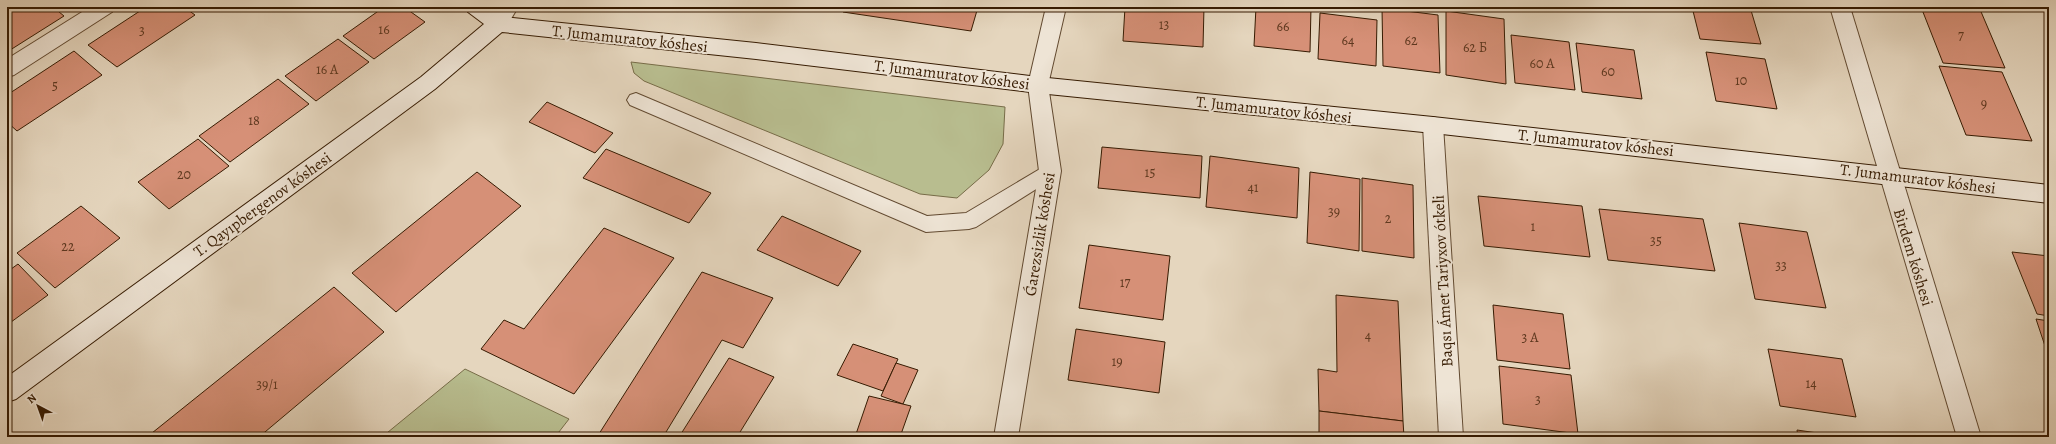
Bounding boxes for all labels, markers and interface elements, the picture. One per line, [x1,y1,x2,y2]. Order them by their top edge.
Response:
house number: 13 [1159,15,1169,34]
house number: 66 [1277,17,1289,36]
house number: 16 [378,20,390,39]
street label: T. Jumamuratov kóshesi [551,20,709,58]
house number: 3 [139,21,145,40]
house number: 7 [1958,26,1964,45]
house number: 64 [1342,31,1354,50]
house number: 62 [1404,31,1418,50]
house number: 62 Б [1463,38,1487,57]
house number: 60 А [1530,54,1555,73]
street label: T. Jumamuratov kóshesi [873,55,1031,95]
house number: 16 А [316,60,339,79]
house number: 60 [1601,62,1615,81]
house number: 10 [1735,71,1747,90]
house number: 5 [52,76,58,95]
street label: T. Jumamuratov kóshesi [1195,91,1353,129]
house number: 9 [1981,94,1987,113]
house number: 18 [248,111,260,130]
street label: T. Jumamuratov kóshesi [1517,124,1675,162]
street label: T. Qayıpbergenov kóshesi [189,147,336,262]
street label: T. Jumamuratov kóshesi [1839,159,1997,199]
house number: 15 [1145,163,1155,182]
house number: 20 [177,165,191,184]
street label: Ǵarezsizlik kóshesi [1019,171,1061,298]
house number: 41 [1247,178,1259,197]
street label: Baqsı Ámet Tariyxov ótkeli [1428,194,1458,368]
house number: 39 [1328,202,1340,221]
street label: Birdem kóshesi [1888,206,1938,309]
house number: 2 [1385,209,1392,228]
house number: 1 [1531,217,1536,236]
house number: 35 [1650,231,1662,250]
house number: 22 [61,237,75,256]
house number: 33 [1775,256,1787,275]
house number: 17 [1120,273,1130,292]
house number: 4 [1365,326,1371,345]
house number: 3 А [1522,328,1539,347]
house number: 19 [1111,352,1123,371]
house number: 14 [1805,374,1817,393]
house number: 39/1 [256,375,278,394]
north arrow [18,386,58,426]
house number: 3 [1535,390,1541,409]
text: N [24,391,40,407]

